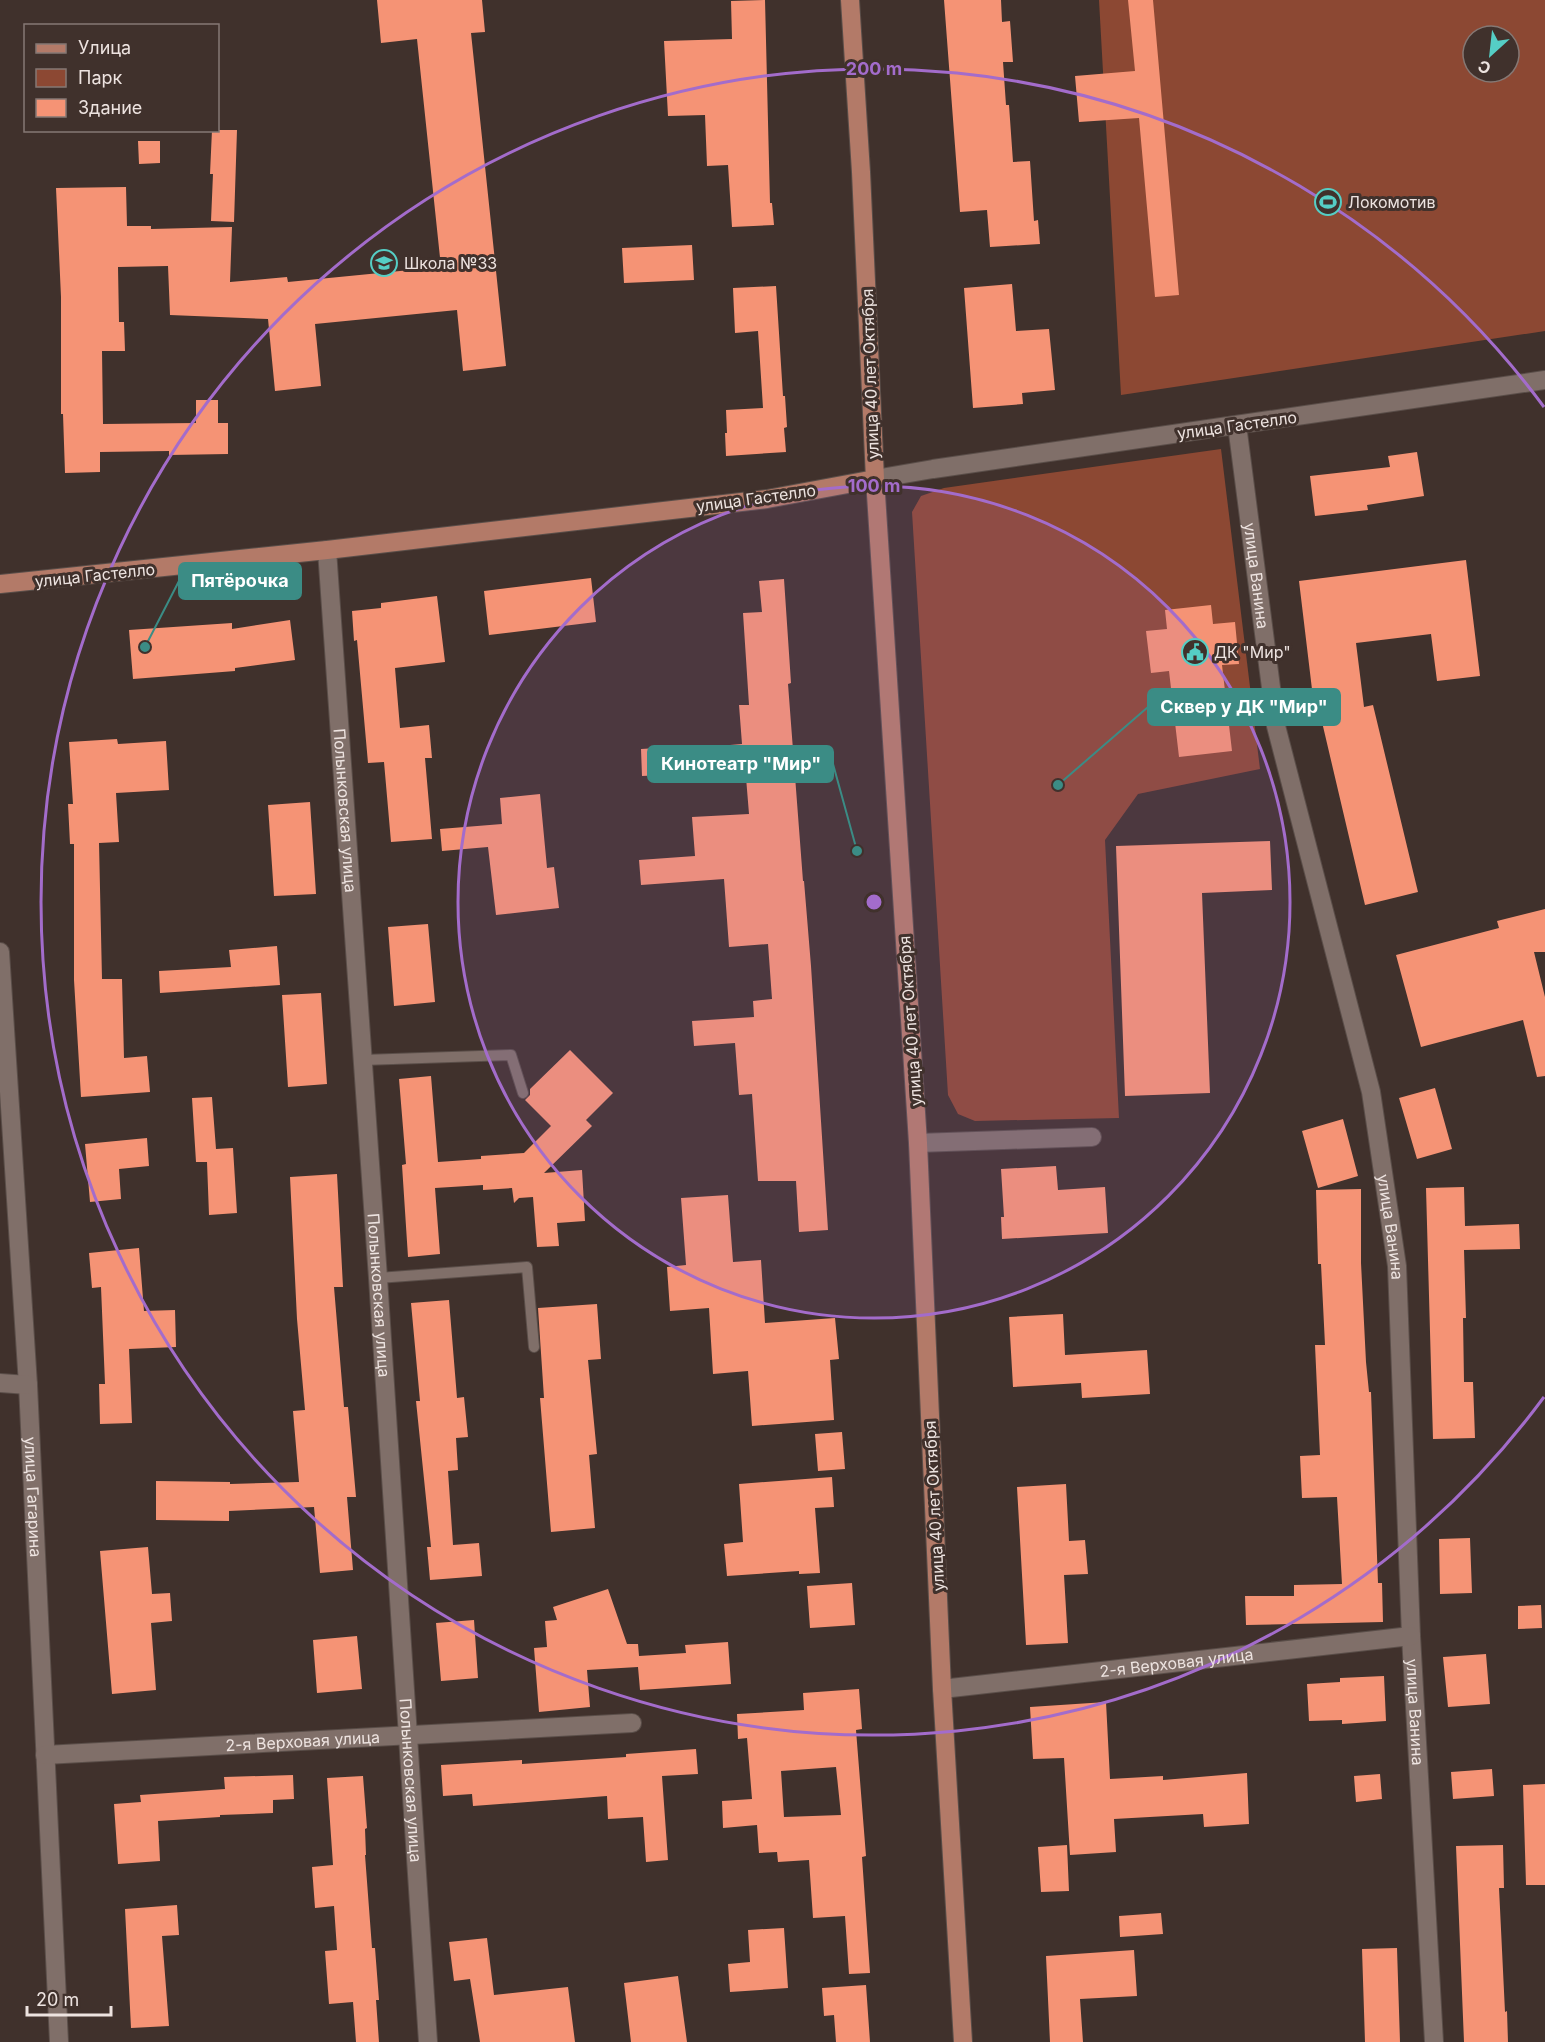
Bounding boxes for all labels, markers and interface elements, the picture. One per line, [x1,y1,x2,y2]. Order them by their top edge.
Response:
legend [24,24,219,132]
north arrow [1461,24,1521,84]
text: Улица [78,37,131,58]
text: С [1474,56,1494,79]
text: 200 m [846,58,902,79]
text: Парк [78,67,123,88]
text: Здание [78,97,142,118]
sports icon: Локомотив [1313,187,1343,217]
place label: Локомотив [1348,192,1436,212]
school or university icon: Школа №33 [369,248,399,278]
place label: Школа №33 [404,253,497,273]
street label: улица 40 лет Октября [857,288,883,460]
street label: улица Гастелло [1176,407,1298,443]
text: 100 m [848,475,900,496]
street label: улица Гастелло [695,480,817,516]
street label: улица Ванина [1240,521,1273,630]
street label: улица Гастелло [34,559,156,591]
callout: Пятёрочка [179,563,301,599]
text: Пятёрочка [191,570,289,591]
public building icon: ДК "Мир" [1180,637,1210,667]
place label: ДК "Мир" [1214,642,1291,662]
callout: Сквер у ДК "Мир" [1148,689,1340,725]
text: Сквер у ДК "Мир" [1160,696,1328,717]
street label: Полынковская улица [330,728,361,893]
callout: Кинотеатр "Мир" [648,746,833,782]
text: Кинотеатр "Мир" [661,753,821,774]
centre of rings [864,892,884,912]
street label: улица 40 лет Октября [894,935,926,1107]
street label: улица Ванина [1373,1173,1408,1280]
street label: Полынковская улица [363,1212,394,1378]
street label: улица 40 лет Октября [920,1420,948,1592]
street label: улица Гагарина [20,1436,46,1558]
street label: 2-я Верховая улица [1099,1644,1254,1681]
street label: улица Ванина [1402,1658,1428,1766]
street label: Полынковская улица [396,1697,426,1863]
street label: 2-я Верховая улица [225,1727,380,1755]
scale bar [27,1979,111,2017]
text: 20 m [36,1989,79,2010]

